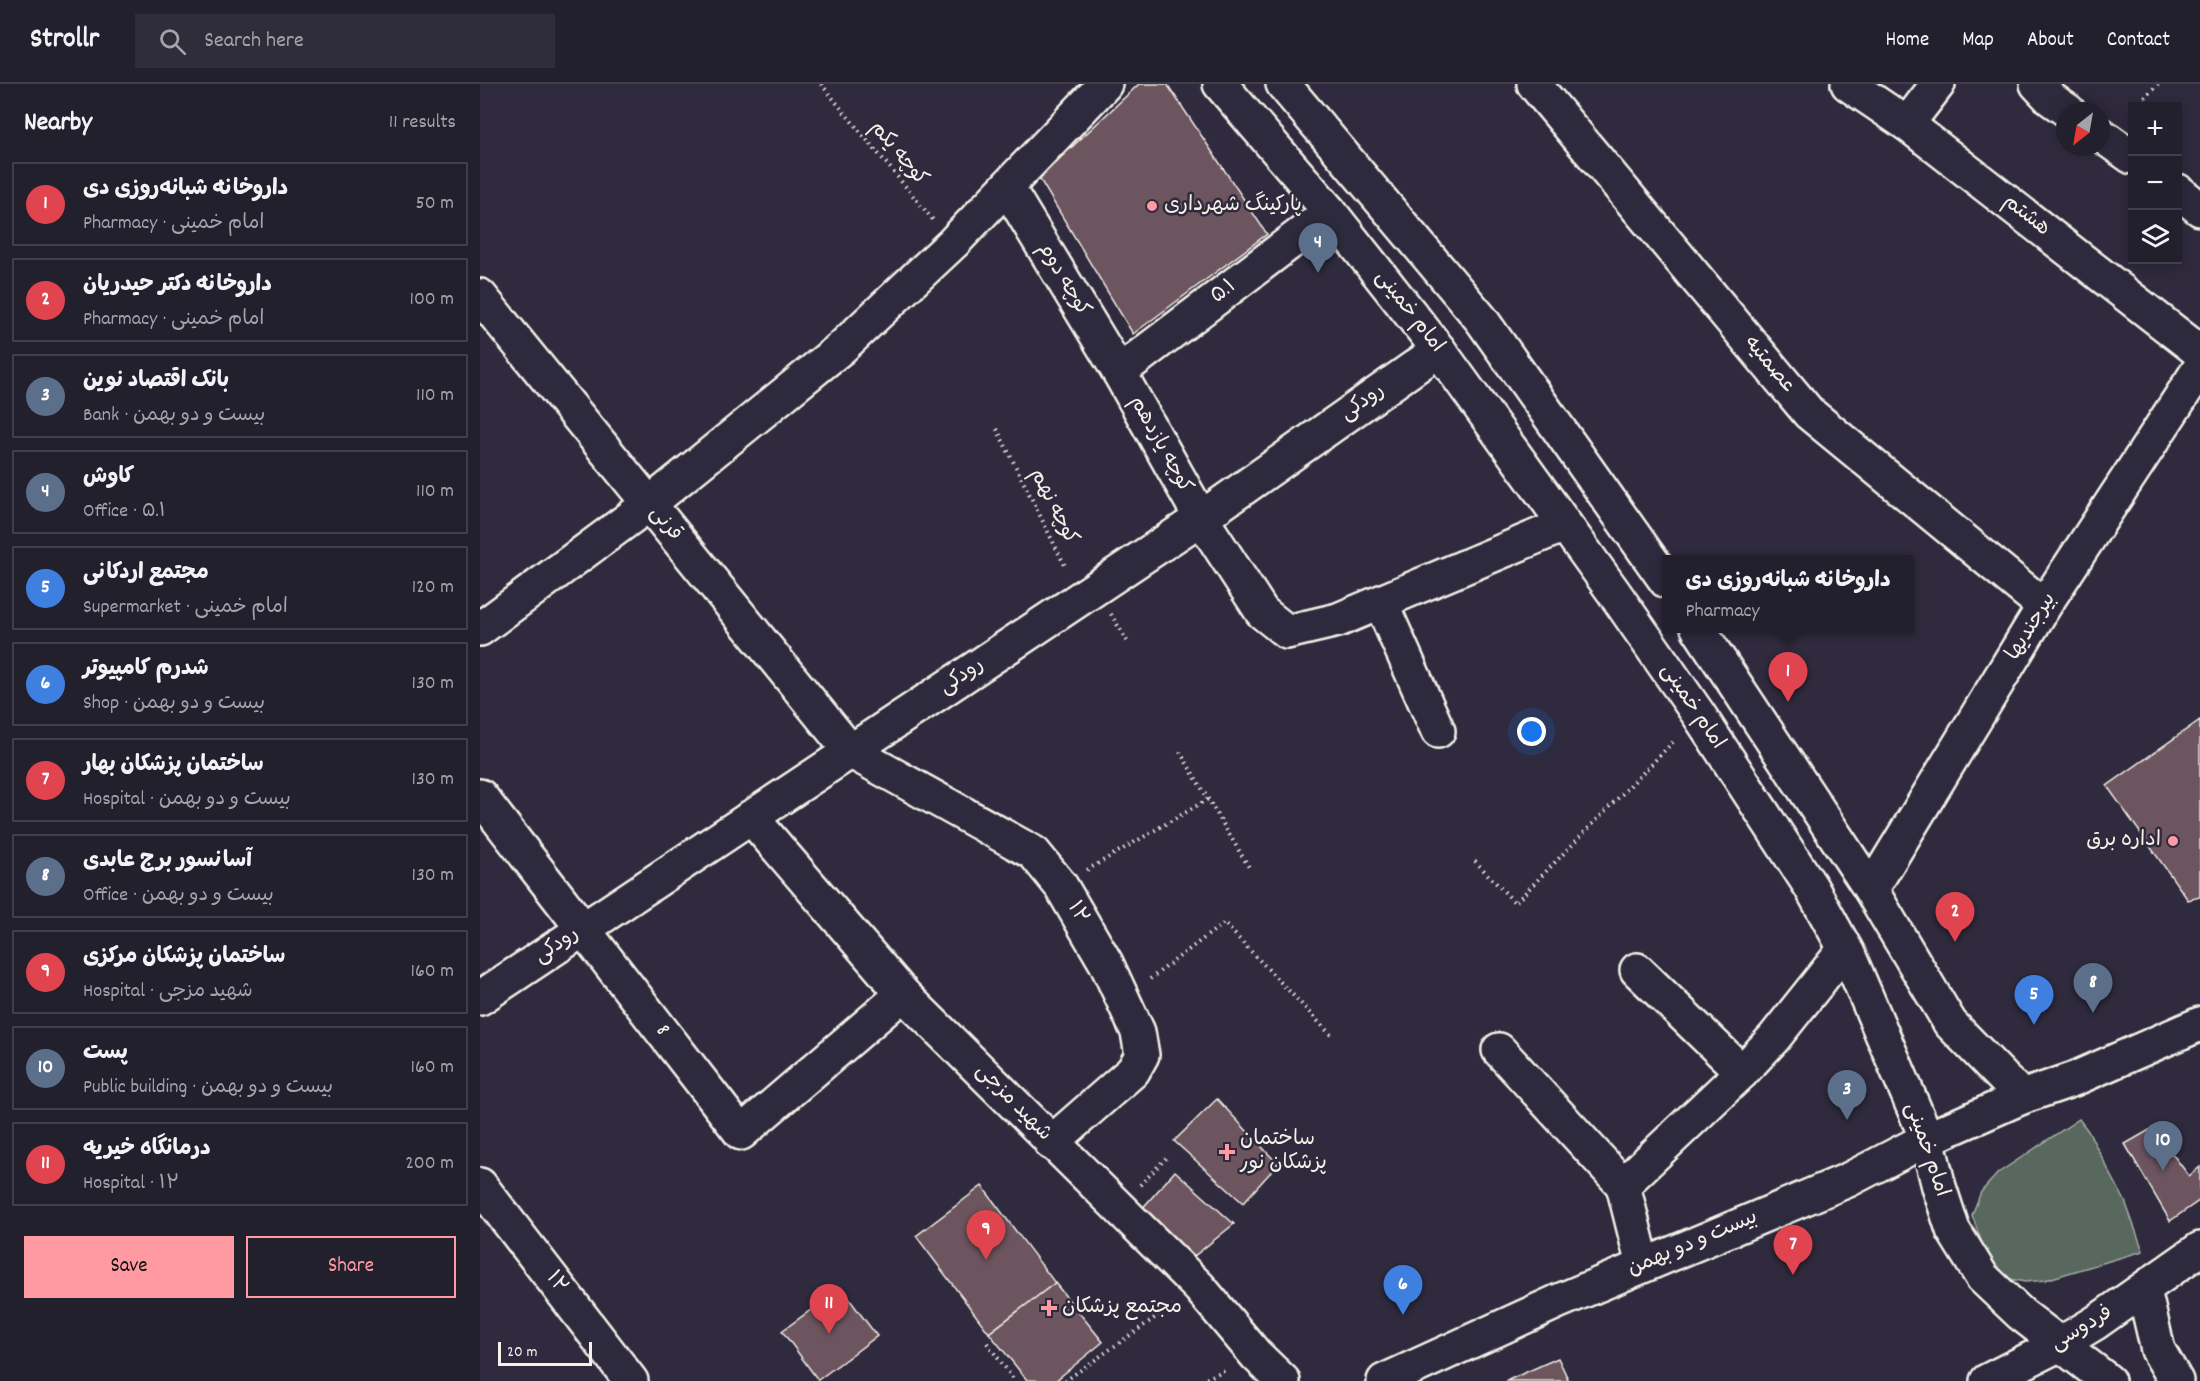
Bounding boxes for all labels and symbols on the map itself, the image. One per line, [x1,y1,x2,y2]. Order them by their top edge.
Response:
north arrow [2056,102,2110,156]
street label: کوچه یکم [862,115,934,193]
street label: هشتم [1996,188,2056,244]
place label: پارکینگ شهرداری [1164,191,1302,221]
marker: پارکینگ شهرداری [1145,199,1159,213]
pin: 4 [1298,224,1338,273]
street label: کوچه دوم [1029,237,1097,323]
street label: امام خمینی [1367,264,1451,360]
street label: ۵.۱ [1205,272,1243,312]
street label: عصمتیه [1736,330,1802,400]
street label: رودکی [1335,377,1391,429]
street label: کوچه یازدهم [1121,391,1199,499]
street label: کوچه نهم [1021,464,1085,550]
street label: قرنی [641,500,689,548]
street label: بیرجندیها [1999,587,2065,667]
street label: رودکی [934,651,990,703]
pin: 1 [1768,652,1808,702]
street label: امام خمینی [1652,658,1732,756]
your location [1517,717,1546,746]
place label: اداره برق [2086,826,2161,856]
marker: اداره برق [2166,834,2180,848]
pin: 2 [1936,892,1974,942]
street label: ۱۲ [1059,896,1095,930]
street label: رودکی [529,920,585,972]
pin: 8 [2074,964,2112,1013]
pin: 5 [2014,976,2054,1025]
street label: 8 [647,1018,676,1043]
street label: شهید مزجی [968,1057,1058,1149]
pin: 3 [1828,1070,1866,1120]
street label: امام خمینی [1896,1099,1956,1201]
pin: 10 [2144,1122,2182,1171]
place label: ساختمان پزشکان نور [1239,1125,1327,1179]
marker: ساختمان پزشکان نور [1218,1143,1236,1161]
street label: بیست و دو بهمن [1623,1203,1763,1285]
pin: 9 [966,1210,1006,1260]
pin: 7 [1774,1226,1812,1275]
street label: ۱۲ [537,1265,575,1301]
pin: 6 [1384,1266,1422,1315]
pin: 11 [810,1284,848,1334]
place label: مجتمع پزشکان [1062,1293,1182,1323]
marker: مجتمع پزشکان [1040,1299,1058,1317]
street label: فردوسی [2045,1299,2119,1359]
scale bar [498,1339,592,1366]

